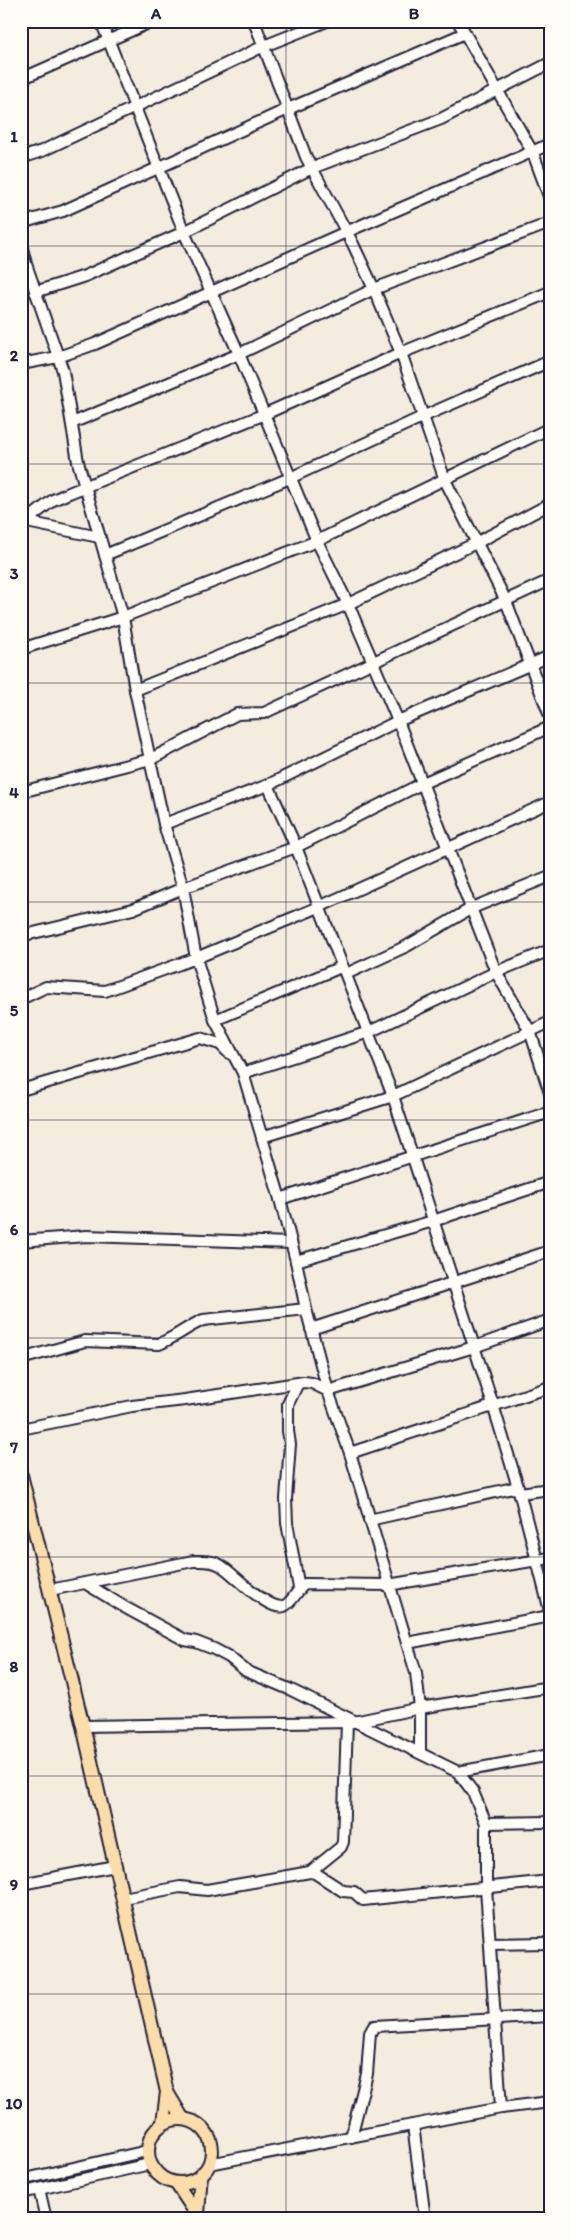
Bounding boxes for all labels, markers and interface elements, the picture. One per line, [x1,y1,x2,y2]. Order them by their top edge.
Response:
text: A [150,4,162,23]
text: B [409,4,420,23]
text: 1 [10,127,18,146]
text: 2 [10,346,19,365]
text: 3 [10,564,19,583]
text: 4 [9,783,19,802]
text: 5 [10,1001,19,1020]
text: 6 [10,1220,19,1239]
text: 7 [9,1438,18,1457]
text: 8 [10,1657,19,1676]
text: 9 [10,1875,18,1894]
text: 10 [5,2094,23,2113]

